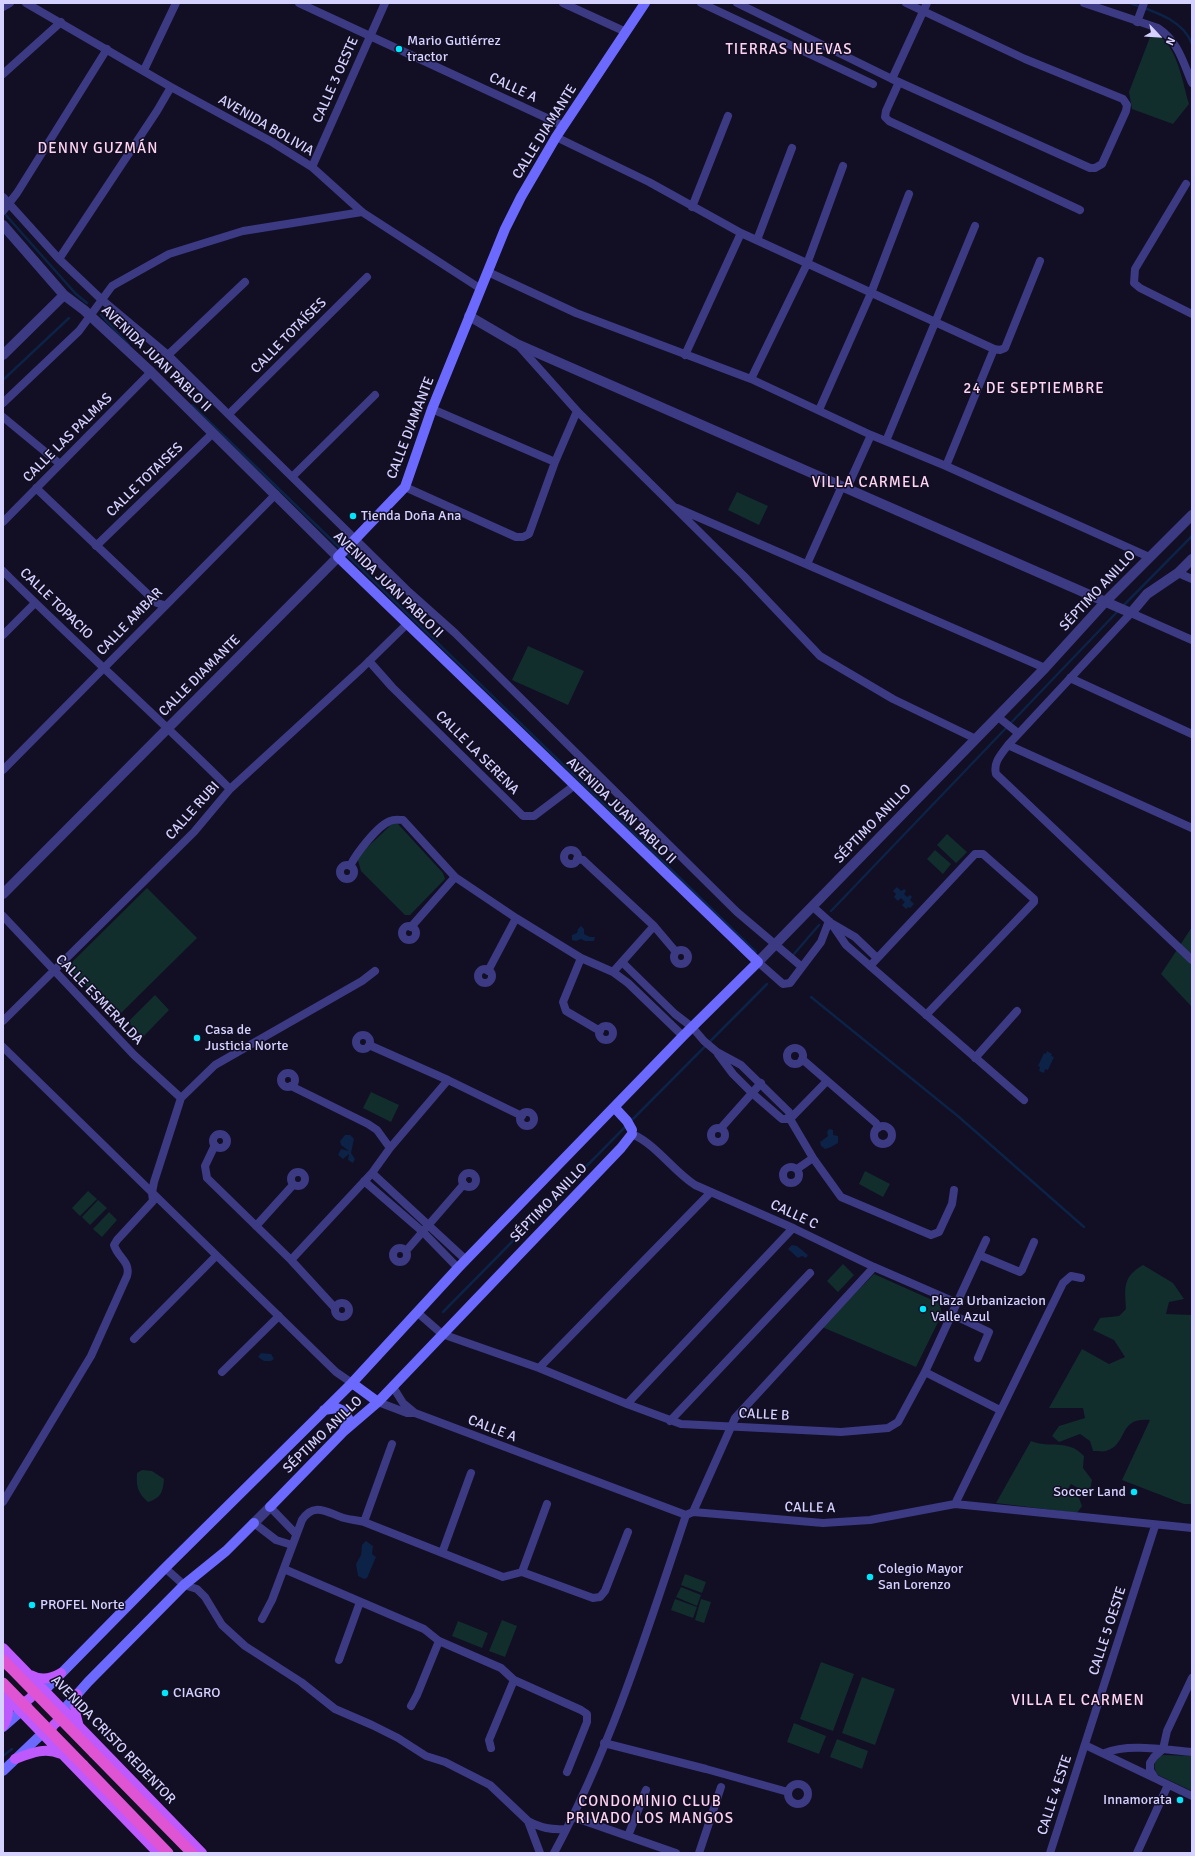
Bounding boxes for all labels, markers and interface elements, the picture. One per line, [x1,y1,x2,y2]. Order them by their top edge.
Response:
north arrow [1139,16,1179,56]
place label: Mario Gutiérrez tractor [407,33,501,66]
street label: CALLE 3 OESTE [310,34,362,126]
text: N [1163,35,1178,47]
district label: TIERRAS NUEVAS [725,41,853,59]
marker: Mario Gutiérrez tractor [394,44,404,54]
street label: CALLE A [486,70,540,106]
street label: CALLE DIAMANTE [509,82,581,182]
street label: AVENIDA BOLIVIA [215,92,317,160]
district label: DENNY GUZMÁN [38,140,158,158]
street label: CALLE TOTAÍSES [248,295,330,377]
street label: AVENIDA JUAN PABLO II [98,302,214,416]
street label: CALLE DIAMANTE [384,374,438,482]
district label: 24 DE SEPTIEMBRE [963,380,1105,398]
street label: CALLE LAS PALMAS [20,390,116,486]
street label: CALLE TOTAISES [103,439,187,521]
district label: VILLA CARMELA [812,474,930,492]
place label: Tienda Doña Ana [361,508,461,524]
marker: Tienda Doña Ana [348,511,358,521]
street label: AVENIDA JUAN PABLO II [330,528,446,642]
street label: SÉPTIMO ANILLO [1056,547,1140,635]
street label: CALLE TOPACIO [16,565,96,643]
street label: CALLE AMBAR [94,585,166,659]
street label: CALLE DIAMANTE [156,632,244,720]
street label: CALLE LA SERENA [432,708,522,798]
street label: AVENIDA JUAN PABLO II [563,754,679,868]
street label: CALLE RUBI [163,778,223,844]
street label: SÉPTIMO ANILLO [831,781,915,867]
street label: CALLE ESMERALDA [52,951,146,1049]
place label: Casa de Justicia Norte [205,1022,289,1054]
marker: Casa de Justicia Norte [192,1033,202,1043]
street label: SÉPTIMO ANILLO [507,1160,591,1246]
street label: CALLE C [767,1197,821,1233]
place label: Plaza Urbanizacion Valle Azul [931,1293,1046,1326]
marker: Plaza Urbanizacion Valle Azul [918,1304,928,1314]
street label: SÉPTIMO ANILLO [280,1393,366,1477]
street label: CALLE B [738,1405,790,1425]
street label: CALLE A [465,1412,519,1446]
place label: Soccer Land [1053,1484,1126,1500]
marker: Soccer Land [1129,1487,1139,1497]
street label: CALLE A [784,1499,836,1517]
place label: Colegio Mayor San Lorenzo [878,1561,963,1594]
marker: Colegio Mayor San Lorenzo [865,1572,875,1582]
street label: CALLE 5 OESTE [1086,1584,1130,1678]
place label: PROFEL Norte [40,1597,125,1613]
marker: PROFEL Norte [27,1600,37,1610]
street label: AVENIDA CRISTO REDENTOR [47,1672,179,1808]
place label: CIAGRO [173,1685,220,1701]
marker: CIAGRO [160,1688,170,1698]
district label: VILLA EL CARMEN [1011,1692,1145,1710]
street label: CALLE 4 ESTE [1034,1753,1076,1837]
place label: Innamorata [1103,1792,1172,1808]
district label: CONDOMINIO CLUB PRIVADO LOS MANGOS [566,1793,734,1828]
marker: Innamorata [1175,1795,1185,1805]

